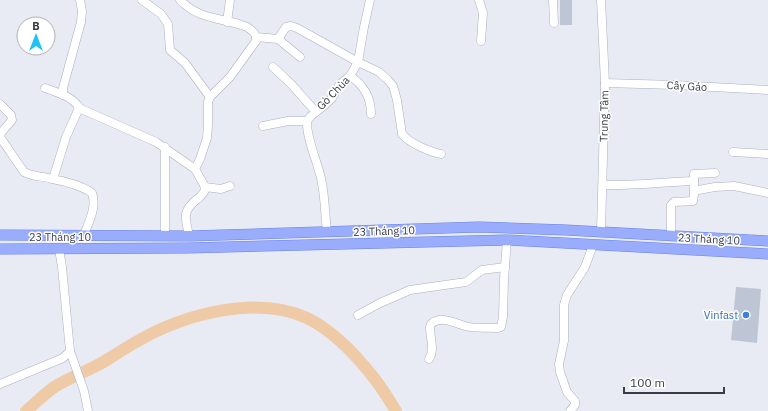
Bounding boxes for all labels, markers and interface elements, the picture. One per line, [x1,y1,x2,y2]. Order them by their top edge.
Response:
north arrow [16,16,56,56]
text: B [32,19,40,33]
street label: Gò Chùa [314,73,353,113]
street label: Cây Gáo [666,78,708,94]
street label: Trung Tâm [597,90,611,142]
street label: 23 Tháng 10 [353,223,415,239]
street label: 23 Tháng 10 [29,230,91,244]
street label: 23 Tháng 10 [678,230,740,248]
place label: Vinfast [704,308,738,322]
marker: Vinfast [741,310,751,320]
scale bar [624,369,724,395]
text: 100 m [630,375,665,390]

